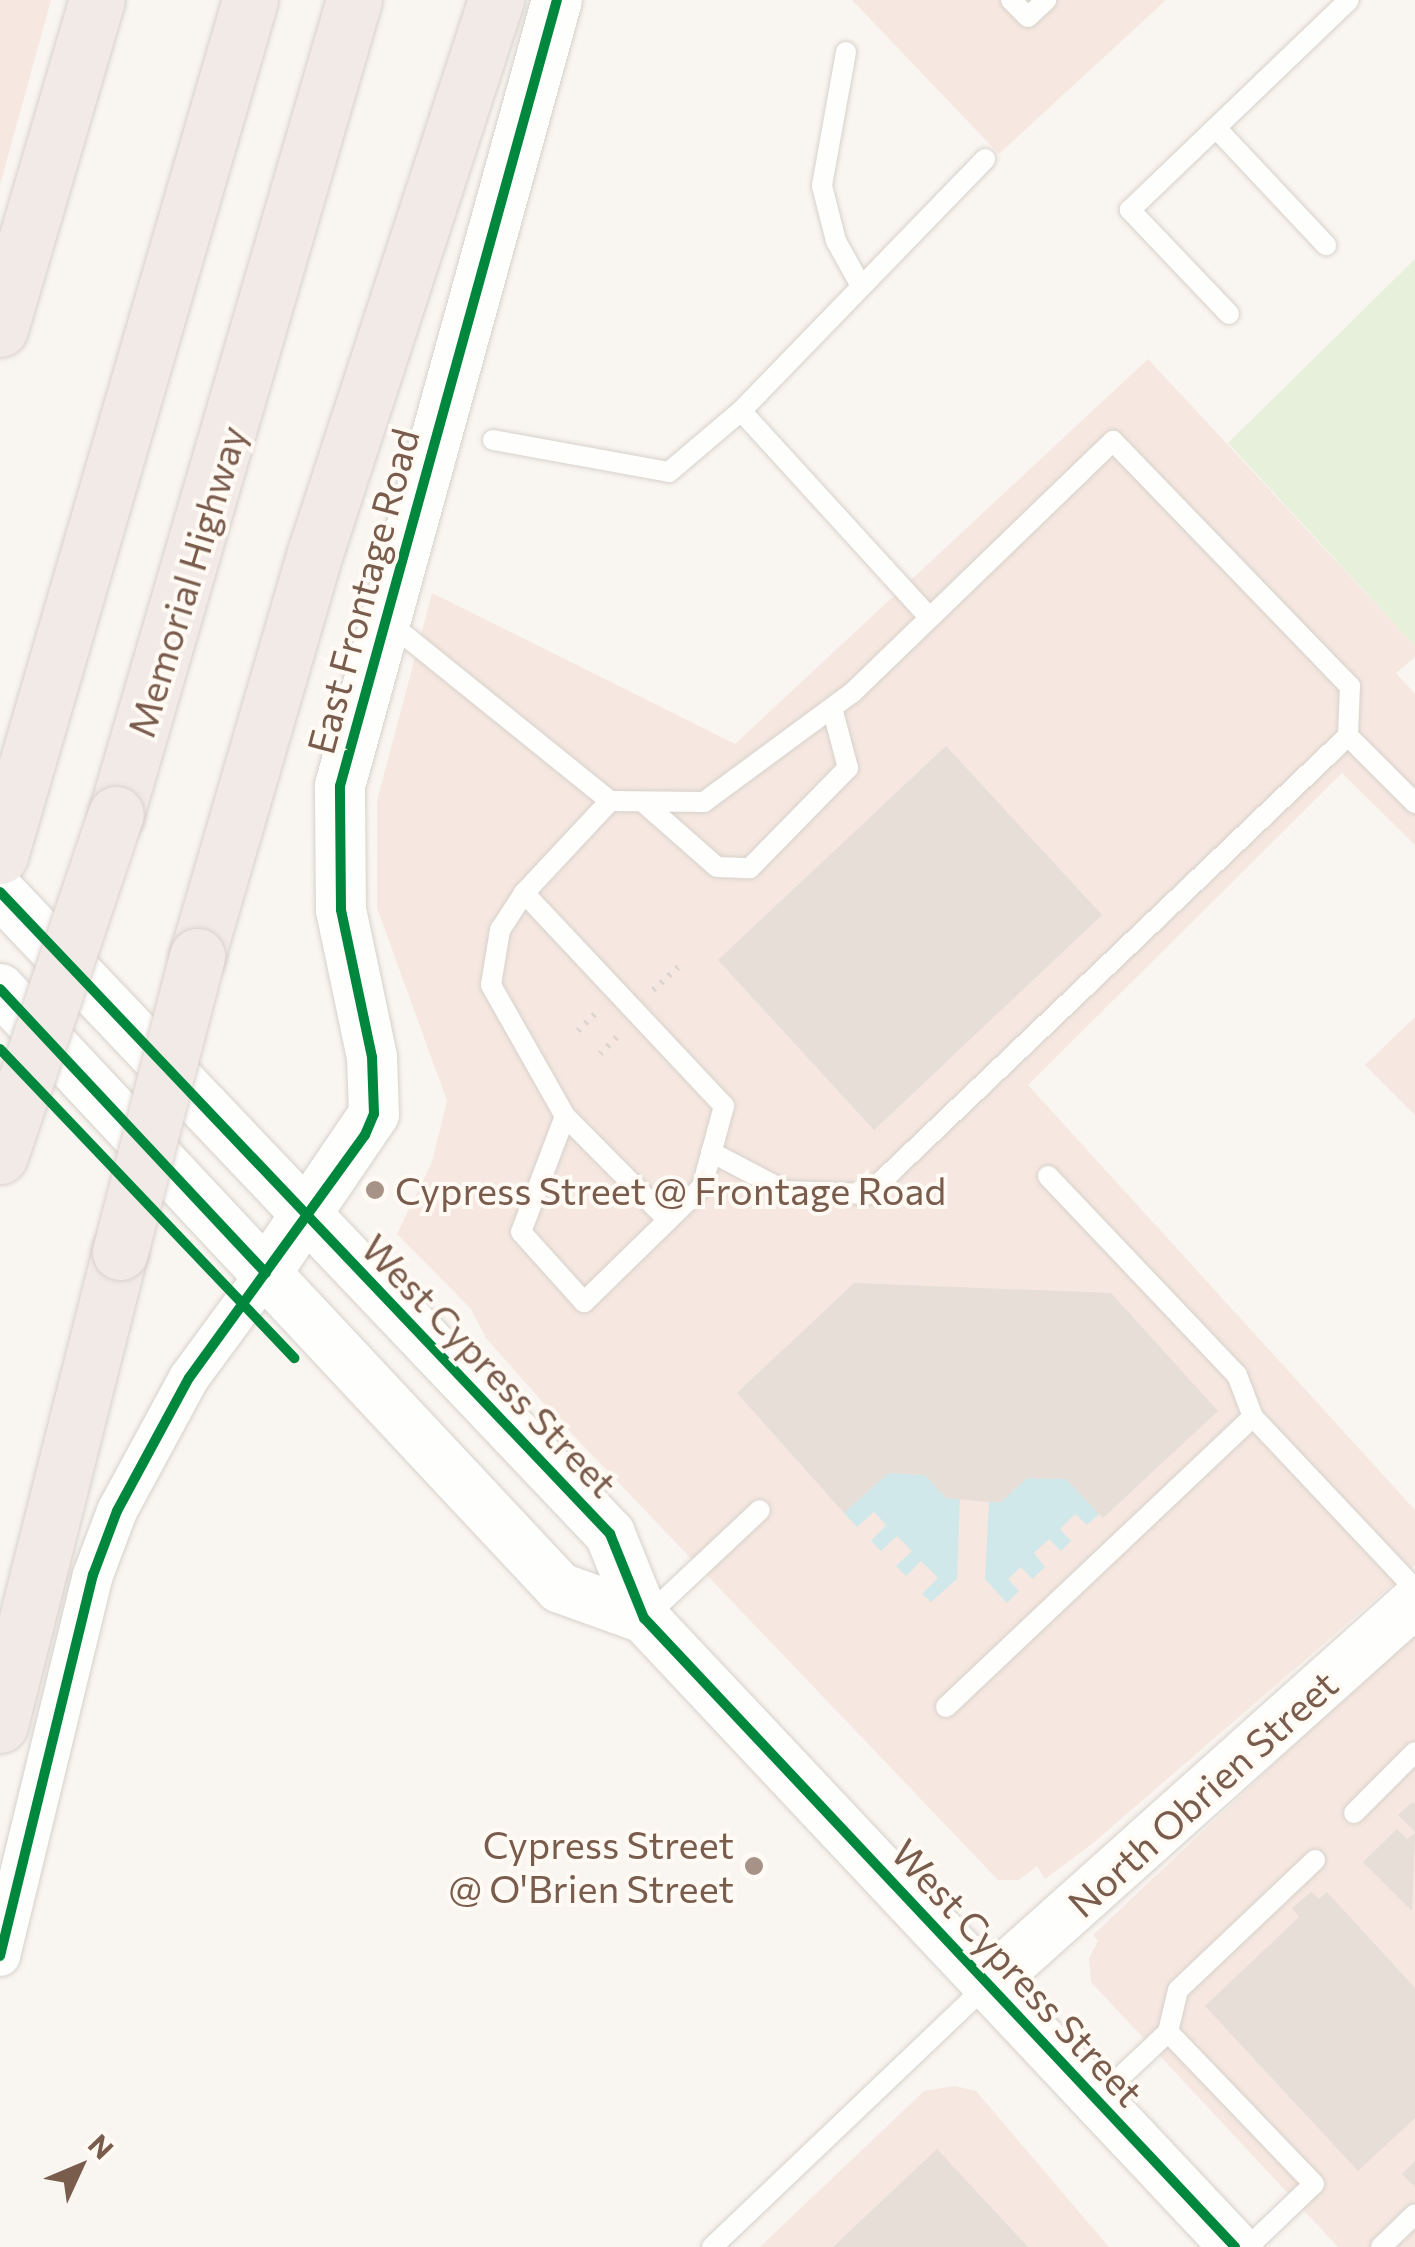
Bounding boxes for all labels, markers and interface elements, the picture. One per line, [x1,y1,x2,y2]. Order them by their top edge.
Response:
street label: Memorial Highway [117,420,255,742]
street label: East Frontage Road [297,424,427,758]
place label: Cypress Street @ Frontage Road [395,1167,946,1213]
marker: Cypress Street @ Frontage Road [364,1179,386,1201]
street label: West Cypress Street [353,1224,627,1506]
street label: North Obrien Street [1058,1660,1346,1926]
place label: Cypress Street @ O'Brien Street [448,1821,734,1910]
street label: West Cypress Street [883,1829,1153,2115]
marker: Cypress Street @ O'Brien Street [743,1855,765,1877]
north arrow [30,2117,130,2217]
text: N [82,2127,121,2166]

